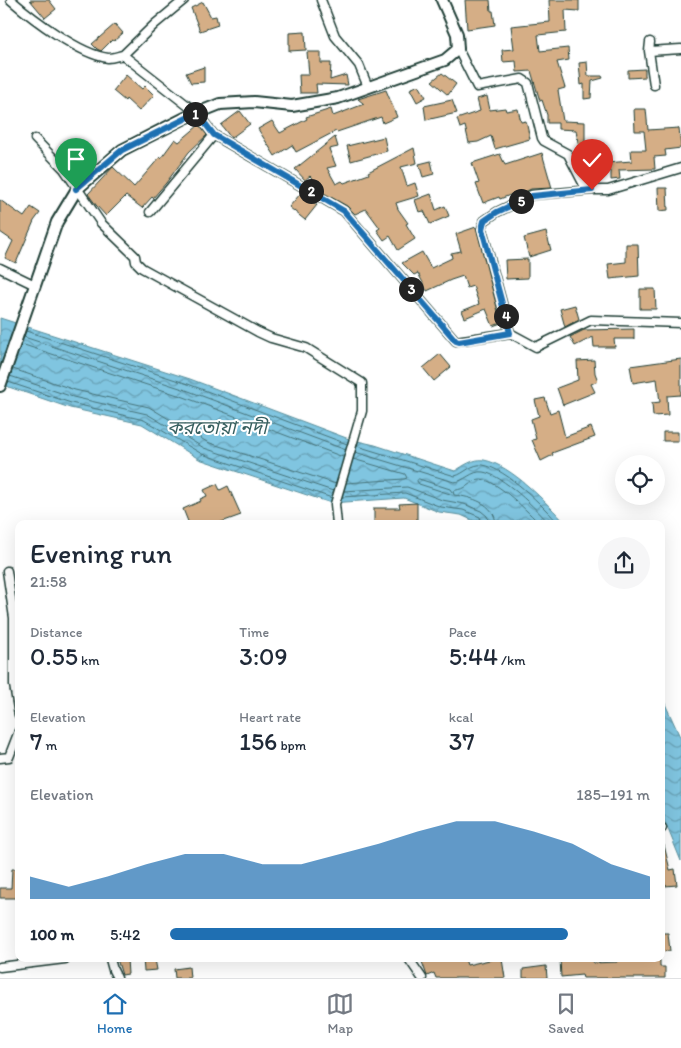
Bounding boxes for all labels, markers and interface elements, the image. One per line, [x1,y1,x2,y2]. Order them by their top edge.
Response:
pin: 1 [182,102,208,126]
text: 1 [192,106,199,123]
pin [55,138,97,189]
pin [571,139,613,190]
icon: arrive [62,145,90,173]
icon: check [578,146,606,174]
pin: 2 [298,178,324,204]
text: 2 [308,183,315,200]
pin: 5 [508,188,534,214]
text: 5 [518,193,525,210]
pin: 3 [398,276,424,302]
text: 3 [408,281,415,298]
pin: 4 [494,304,518,328]
text: 4 [502,308,511,325]
water label: করতোয়া নদী [167,416,271,439]
map controls [615,455,665,505]
button: locate [615,455,665,505]
text: Evening run [30,536,172,570]
button: share [598,537,650,589]
text: 21:58 [30,572,67,591]
text: Distance [30,624,82,641]
text: Time [239,624,269,641]
text: Pace [449,624,477,641]
text: 0.55 [30,641,78,671]
text: 3:09 [239,641,288,671]
text: 5:44 [449,641,498,671]
text: km [78,652,99,669]
text: /km [498,652,526,669]
text: Elevation [30,709,86,726]
text: Heart rate [239,709,301,726]
text: kcal [449,709,474,726]
text: 7 [30,726,42,756]
text: 156 [239,726,277,756]
text: 37 [449,726,475,756]
text: m [42,737,57,754]
text: bpm [277,737,306,754]
text: Elevation [30,785,94,804]
text: 185–191 m [576,785,650,804]
text: 100 m [30,925,74,944]
text: 5:42 [110,925,140,944]
tab: Home [97,990,132,1037]
tab: Map [326,990,354,1037]
tab: Saved [548,990,584,1037]

